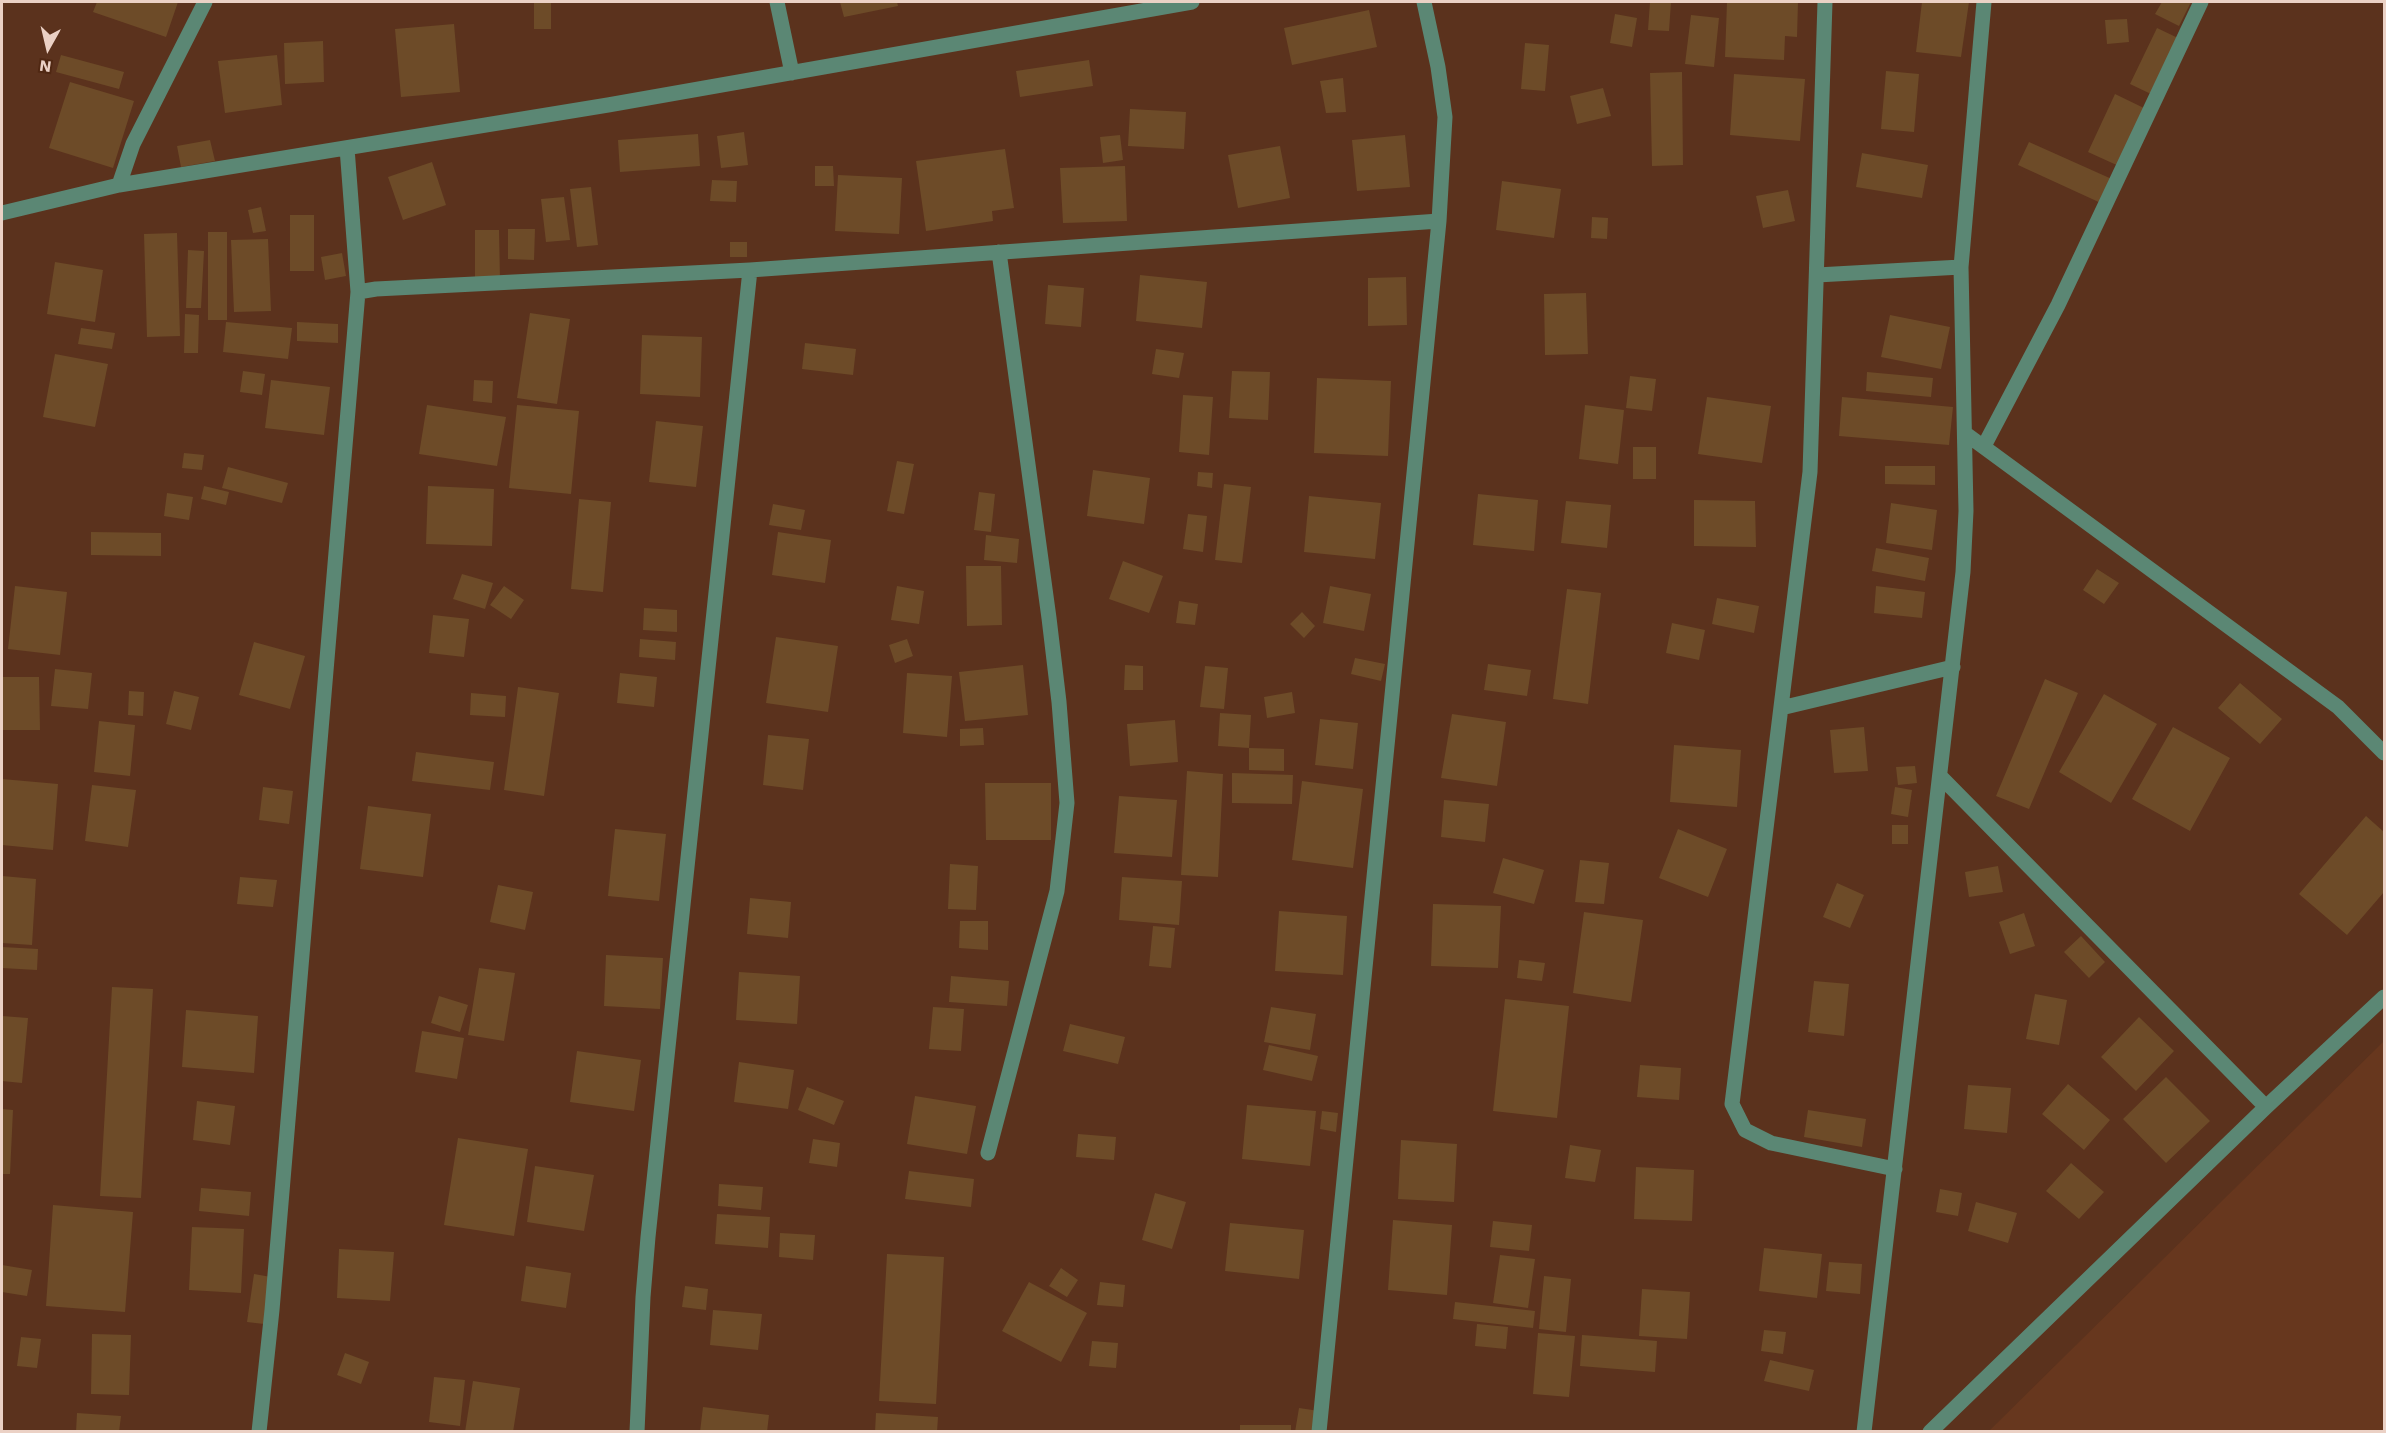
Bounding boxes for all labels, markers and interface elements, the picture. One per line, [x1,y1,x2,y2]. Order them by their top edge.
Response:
north arrow [18,18,78,78]
text: N [38,56,53,77]

